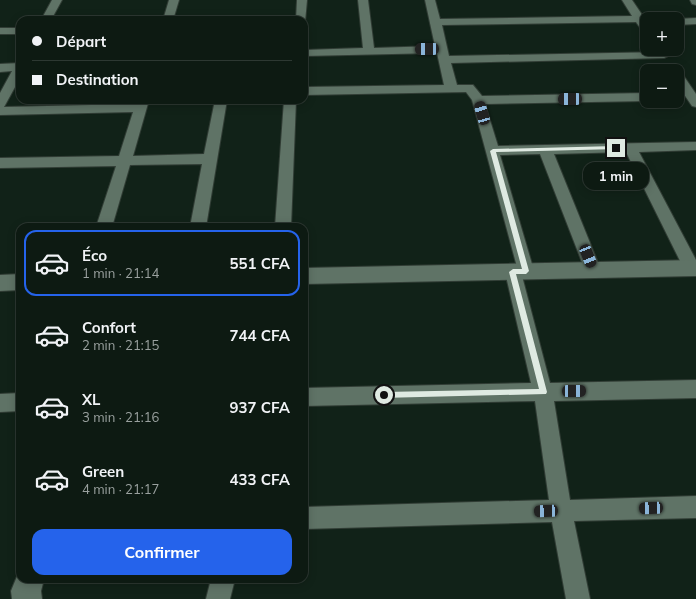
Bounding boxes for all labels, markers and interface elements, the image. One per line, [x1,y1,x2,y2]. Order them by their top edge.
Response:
map controls [640,12,684,108]
button: + [640,12,684,56]
text: Départ [56,32,106,51]
car [415,43,439,55]
button: − [640,64,684,108]
text: Destination [56,70,139,89]
car [558,93,582,105]
car [473,100,491,126]
route end [607,139,625,157]
callout: 1 min [583,162,649,190]
text: 1 min [599,168,633,184]
car [578,243,598,269]
icon: car [34,245,70,281]
text: Éco [82,246,107,265]
text: 551 CFA [230,254,290,273]
text: 1 min · 21:14 [82,265,159,281]
icon: car [34,317,70,353]
text: Confort [82,318,136,337]
text: 744 CFA [230,326,290,345]
text: 2 min · 21:15 [82,337,159,353]
car [562,385,586,397]
route start [375,386,393,404]
icon: car [34,389,70,425]
text: XL [82,390,100,409]
text: 937 CFA [230,398,290,417]
text: 3 min · 21:16 [82,409,159,425]
icon: car [34,461,70,497]
text: Green [82,462,124,481]
text: 433 CFA [230,470,290,489]
text: 4 min · 21:17 [82,481,159,497]
car [639,502,663,514]
car [534,505,558,517]
button: Confirmer [32,529,292,575]

